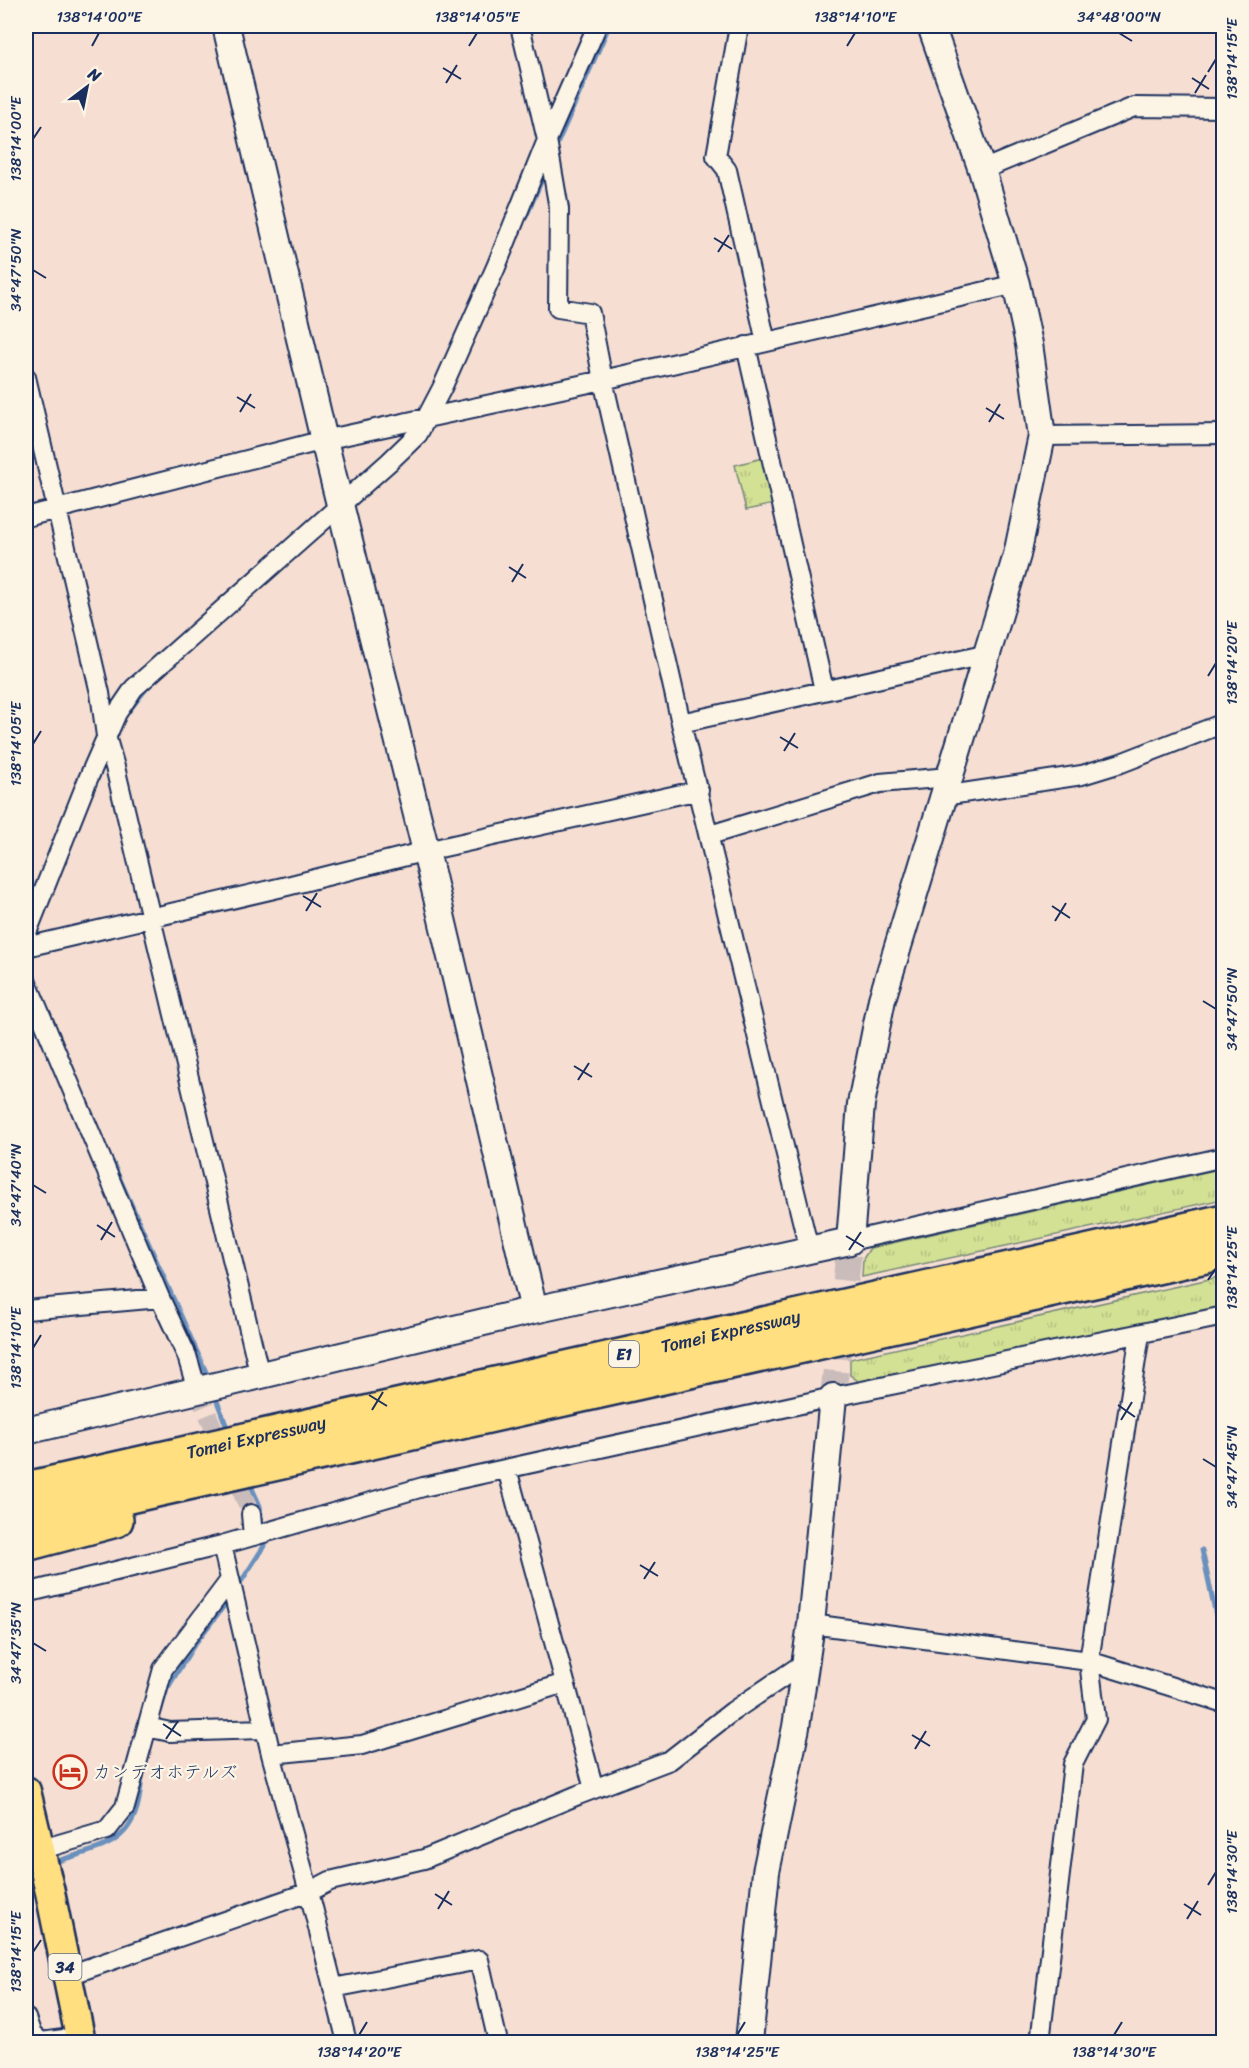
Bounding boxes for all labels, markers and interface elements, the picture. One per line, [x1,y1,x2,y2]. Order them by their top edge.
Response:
text: 138°14'00"E [56,4,143,30]
text: 138°14'05"E [435,4,521,30]
text: 138°14'10"E [814,4,898,30]
text: 34°48'00"N [1077,4,1161,30]
text: 138°14'15"E [1219,16,1245,100]
north arrow [57,57,117,117]
text: N [81,59,108,90]
text: 138°14'00"E [3,95,29,182]
text: 34°47'50"N [3,228,29,311]
text: 138°14'20"E [1219,619,1245,705]
text: 138°14'05"E [3,700,29,786]
text: 34°47'50"N [1219,967,1245,1050]
text: 34°47'40"N [3,1143,29,1227]
text: 138°14'25"E [1219,1224,1245,1310]
street label: Tomei Expressway [658,1300,804,1363]
text: 138°14'10"E [3,1305,29,1389]
road number: E1 [609,1341,639,1367]
street label: Tomei Expressway [183,1406,330,1469]
text: 34°47'45"N [1219,1425,1245,1508]
text: 34°47'35"N [3,1602,29,1684]
hotel icon: カンデオホテルズ [52,1754,88,1790]
place label: カンデオホテルズ [93,1756,237,1788]
text: 138°14'30"E [1219,1828,1245,1914]
text: 138°14'15"E [3,1909,29,1993]
road number: 34 [48,1954,82,1980]
text: 138°14'20"E [317,2039,403,2065]
text: 138°14'25"E [695,2039,781,2065]
text: 138°14'30"E [1072,2039,1158,2065]

